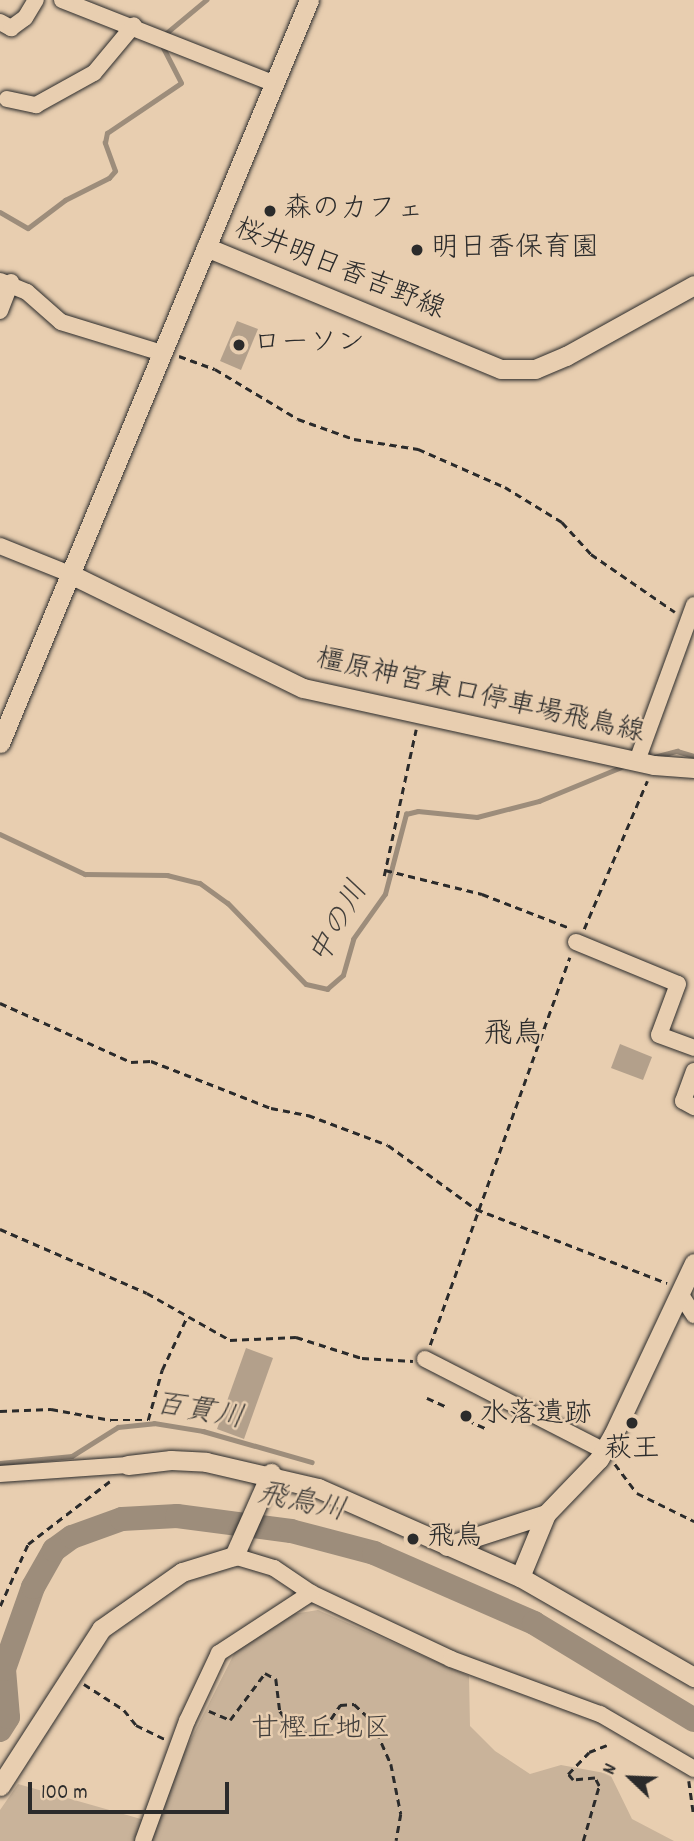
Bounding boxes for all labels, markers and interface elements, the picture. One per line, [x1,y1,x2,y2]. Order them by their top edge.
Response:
place label: 森のカフェ [284,194,424,228]
marker: 森のカフェ [262,203,278,219]
street label: 桜井明日香吉野線 [229,213,449,329]
place label: 明日香保育園 [431,233,599,267]
marker: 明日香保育園 [409,242,425,258]
place label: ローソン [253,328,365,362]
marker: ローソン [231,337,247,353]
street label: 橿原神宮東口停車場飛鳥線 [313,644,647,752]
water label: 中の川 [303,876,379,972]
district label: 飛鳥 [483,1019,543,1055]
water label: 百貫川 [152,1388,246,1440]
place label: 水落遺跡 [480,1399,592,1433]
marker: 水落遺跡 [458,1408,474,1424]
marker: 萩王 [624,1415,640,1431]
place label: 萩王 [604,1434,660,1468]
water label: 飛鳥川 [253,1478,349,1532]
place label: 飛鳥 [427,1522,483,1556]
marker: 飛鳥 [405,1531,421,1547]
park label: 甘樫丘地区 [251,1714,391,1748]
north arrow [596,1743,666,1813]
text: N [597,1760,625,1779]
scale bar [32,1768,233,1812]
text: 100 m [41,1779,88,1809]

